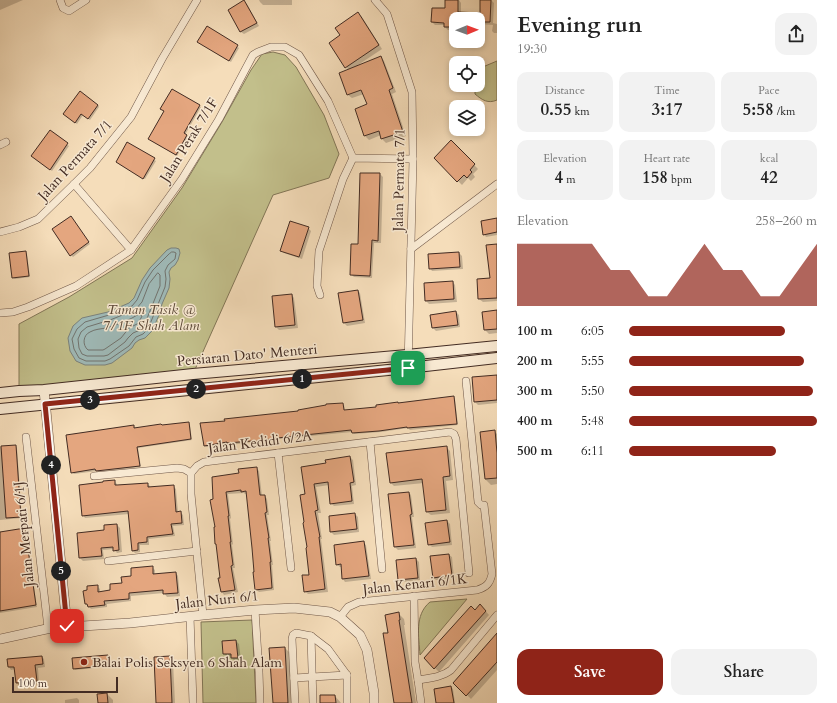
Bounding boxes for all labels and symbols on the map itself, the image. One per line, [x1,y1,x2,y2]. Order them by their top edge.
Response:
north arrow [449,12,485,48]
street label: Jalan Perak 7/1F [154,94,223,187]
street label: Jalan Permata 7/1 [32,115,116,206]
street label: Jalan Permata 7/1 [389,128,409,234]
park label: Taman Tasik @ 7/1F Shah Alam [102,300,200,335]
street label: Persiaran Dato' Menteri [176,339,318,371]
pin [391,351,425,385]
pin: 1 [292,369,312,389]
pin: 2 [186,379,206,399]
pin: 3 [80,390,100,410]
street label: Jalan Kedidi 6/2A [205,426,313,458]
pin: 4 [41,455,61,475]
street label: Jalan Merpati 6/1J [9,480,39,590]
pin: 5 [51,561,71,581]
street label: Jalan Kenari 6/1K [360,569,469,599]
street label: Jalan Nuri 6/1 [173,586,259,614]
pin [50,609,84,643]
place label: Balai Polis Seksyen 6 Shah Alam [92,653,282,672]
marker: Balai Polis Seksyen 6 Shah Alam [79,657,89,667]
scale bar [12,675,118,694]

